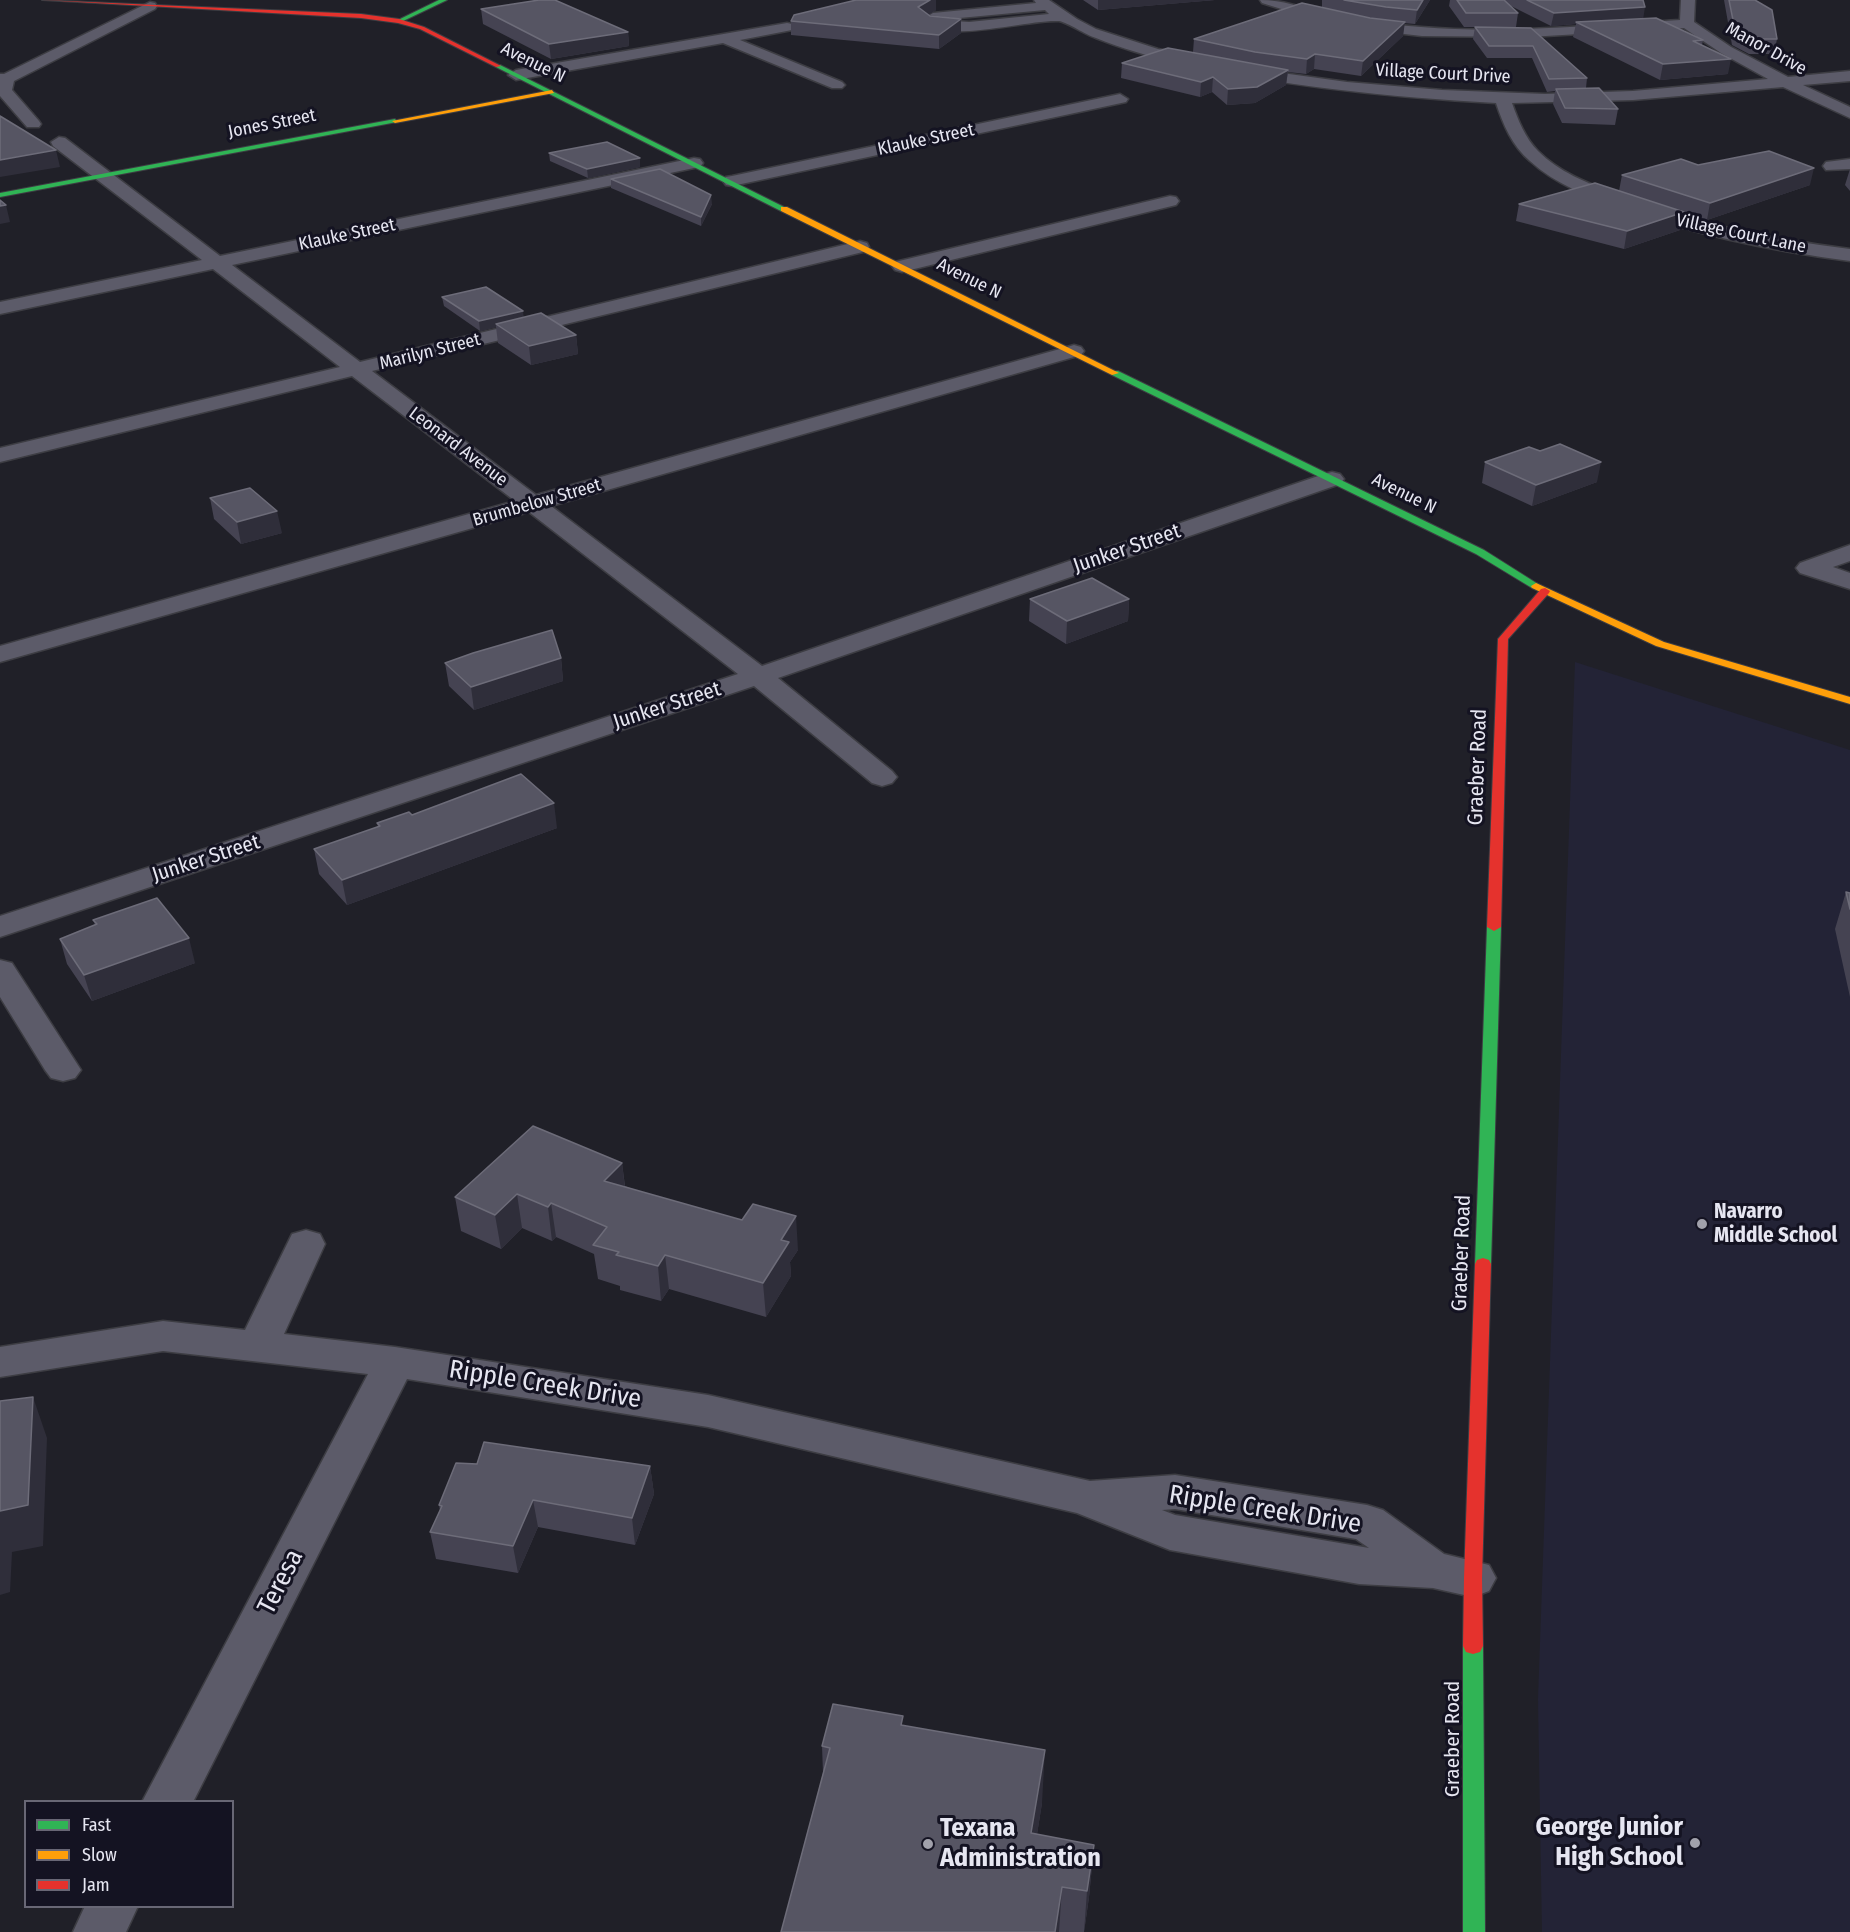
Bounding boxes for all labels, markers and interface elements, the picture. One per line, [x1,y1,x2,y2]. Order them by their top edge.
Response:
street label: Manor Drive [1722,18,1810,80]
street label: Avenue N [497,38,569,88]
street label: Village Court Drive [1375,60,1511,88]
street label: Jones Street [226,105,318,143]
street label: Klauke Street [876,119,976,161]
street label: Village Court Lane [1674,210,1808,258]
street label: Klauke Street [297,214,397,256]
street label: Avenue N [933,254,1005,304]
street label: Marilyn Street [377,329,483,375]
street label: Leonard Avenue [404,403,512,491]
street label: Avenue N [1368,469,1440,519]
street label: Brumbelow Street [470,474,604,532]
street label: Junker Street [1070,519,1184,579]
street label: Junker Street [610,677,724,735]
street label: Graeber Road [1463,708,1493,826]
street label: Junker Street [149,830,263,888]
street label: Graeber Road [1447,1194,1477,1312]
place label: Navarro Middle School [1714,1199,1837,1249]
marker: Navarro Middle School [1695,1217,1709,1231]
street label: Ripple Creek Drive [447,1354,643,1416]
street label: Ripple Creek Drive [1167,1479,1363,1541]
street label: Teresa [252,1544,310,1620]
street label: Graeber Road [1440,1681,1466,1797]
legend [24,1800,234,1908]
place label: George Junior High School [1536,1812,1683,1874]
place label: Texana Administration [940,1813,1101,1874]
text: Fast [82,1814,111,1836]
marker: George Junior High School [1688,1836,1702,1850]
marker: Texana Administration [921,1837,935,1851]
text: Slow [82,1844,117,1866]
text: Jam [82,1874,110,1896]

